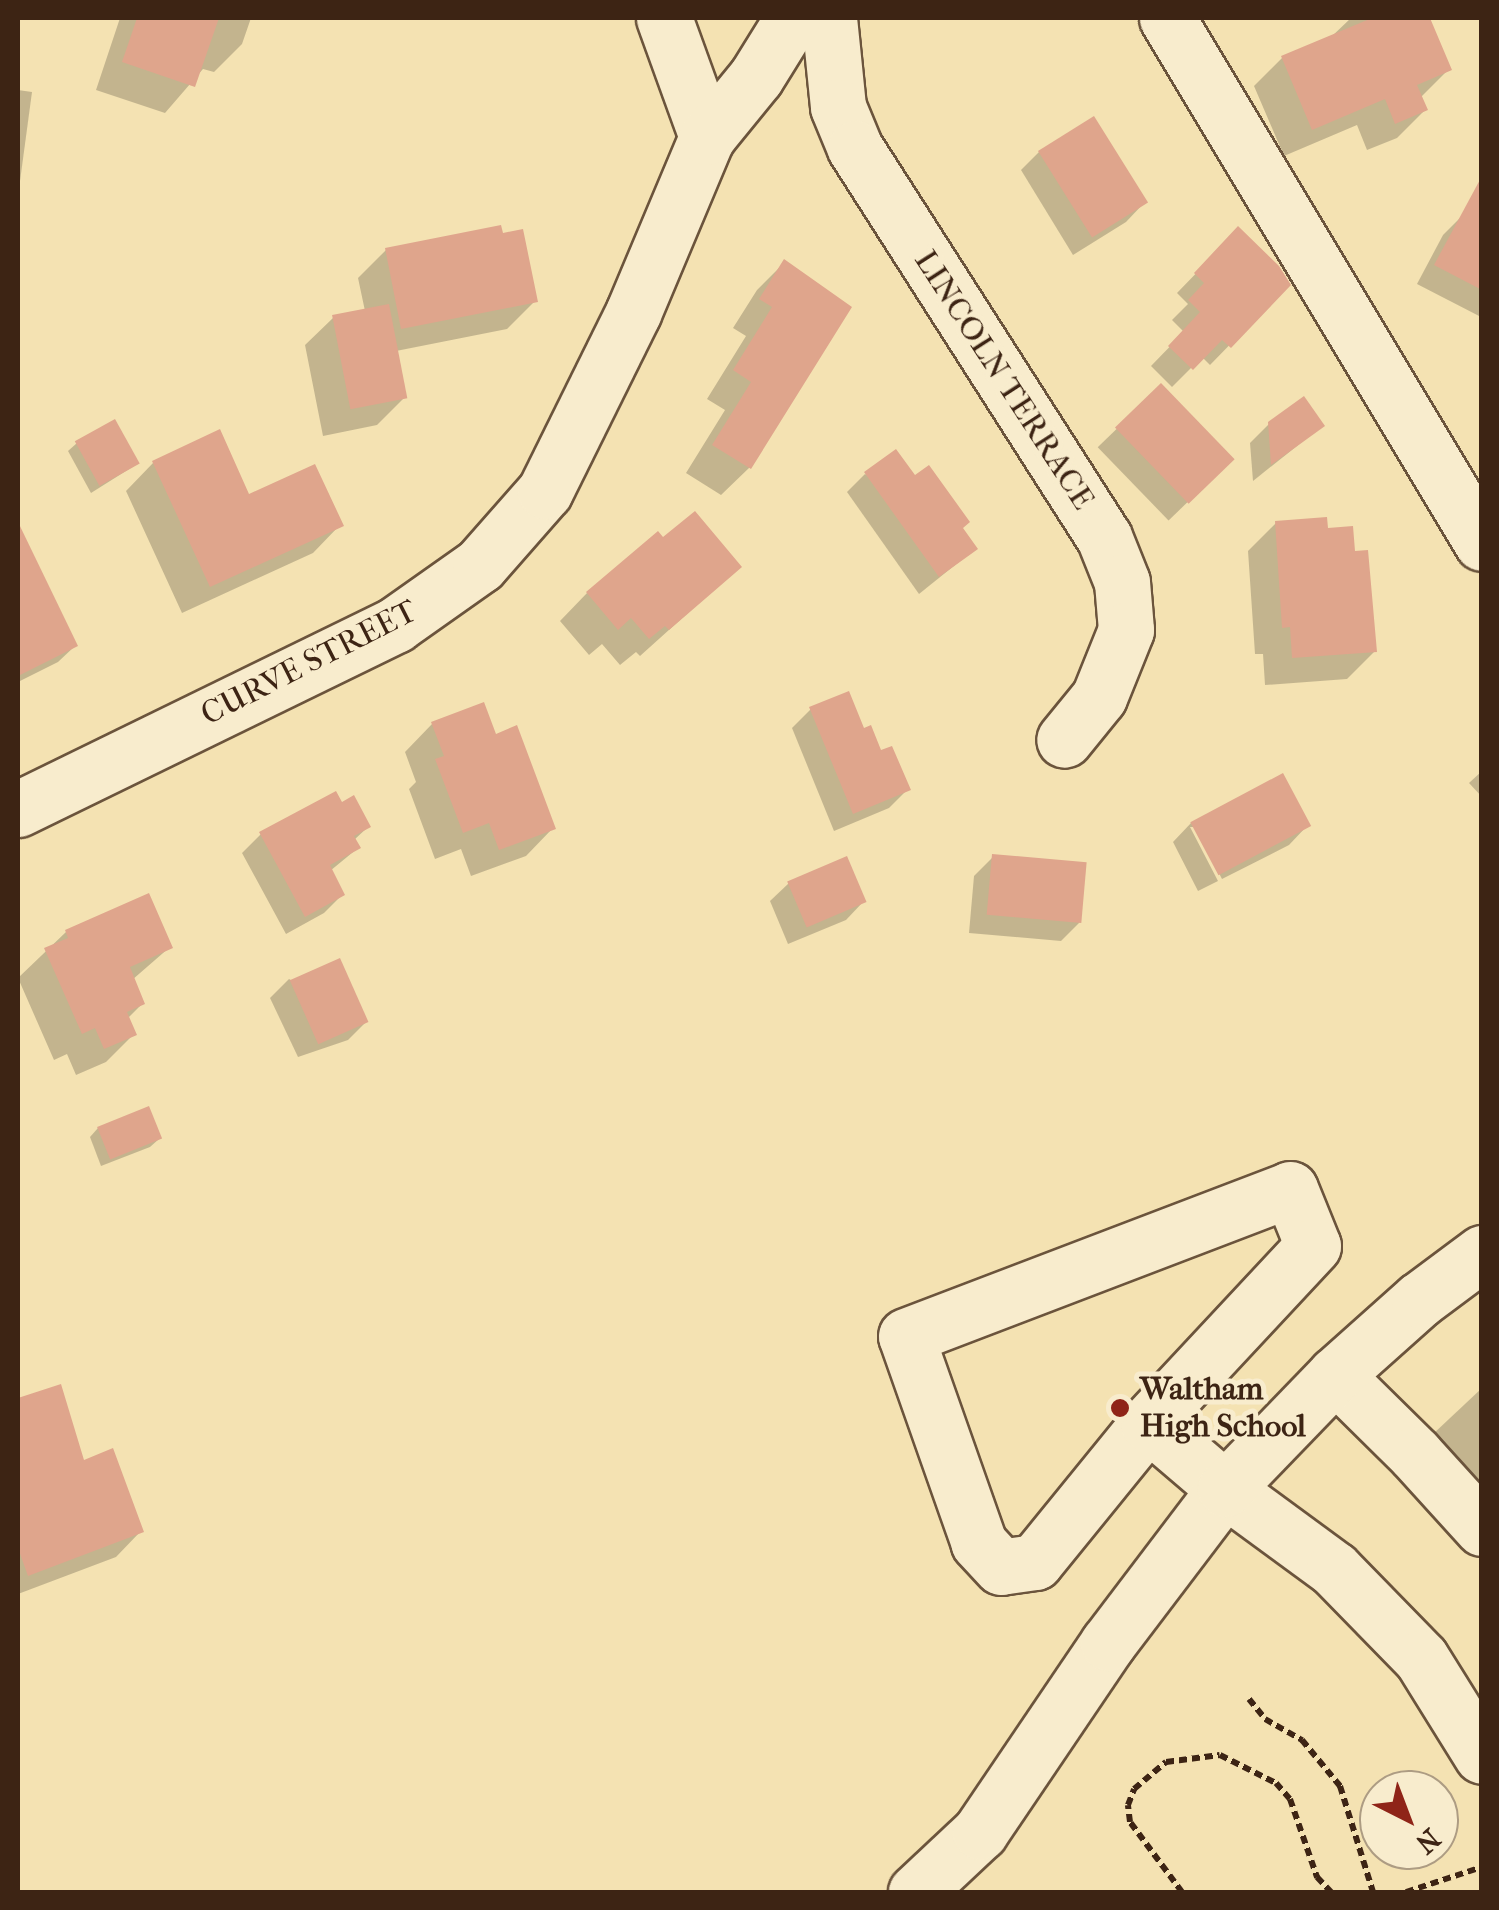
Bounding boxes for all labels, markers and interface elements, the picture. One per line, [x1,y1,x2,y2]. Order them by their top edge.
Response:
street label: LINCOLN TERRACE [906,243,1102,517]
street label: CURVE STREET [195,592,423,734]
place label: Waltham High School [1140,1371,1306,1446]
marker: Waltham High School [1109,1397,1131,1419]
north arrow [1359,1770,1459,1870]
text: N [1409,1822,1447,1861]

